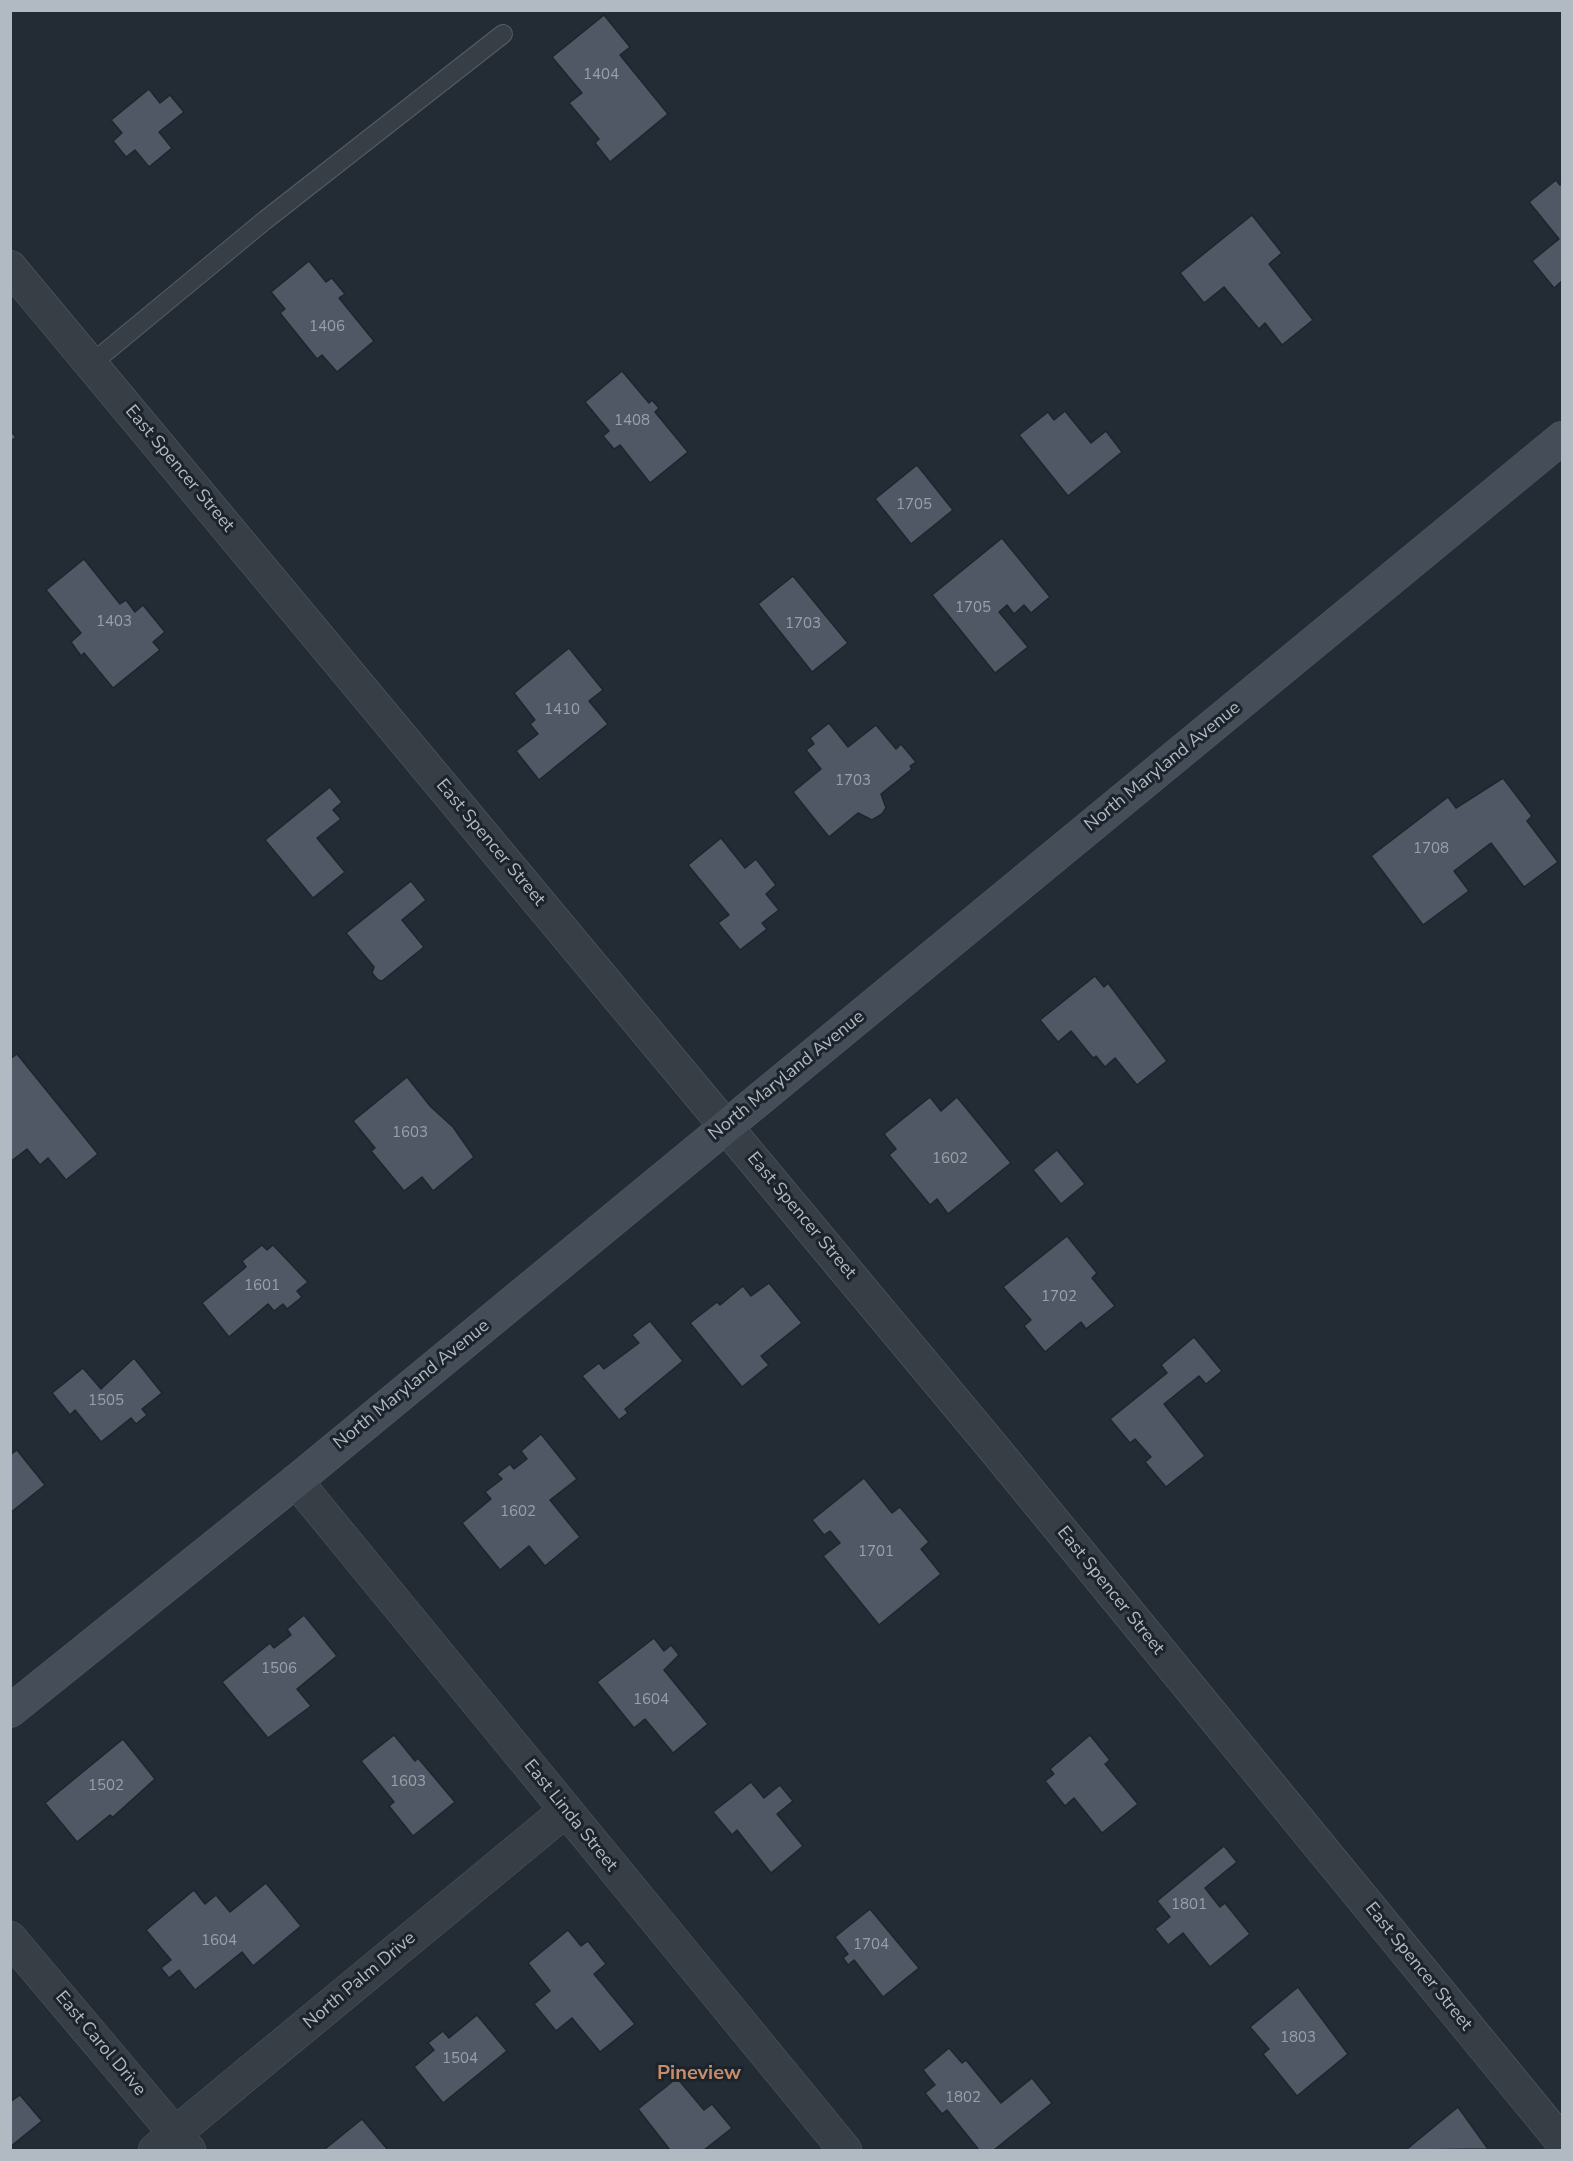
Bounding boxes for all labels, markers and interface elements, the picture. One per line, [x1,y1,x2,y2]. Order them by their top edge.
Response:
house number: 1404 [583,66,619,84]
house number: 1406 [309,318,345,336]
street label: East Spencer Street [120,401,238,537]
house number: 1408 [614,412,650,430]
house number: 1705 [896,496,932,514]
house number: 1705 [955,599,991,617]
house number: 1403 [96,613,132,631]
house number: 1703 [785,615,821,633]
street label: North Maryland Avenue [1081,698,1245,836]
house number: 1410 [544,701,580,719]
house number: 1703 [835,772,871,790]
street label: East Spencer Street [431,775,549,911]
house number: 1708 [1413,840,1449,858]
street label: North Maryland Avenue [705,1007,869,1145]
house number: 1603 [392,1124,428,1142]
street label: East Spencer Street [742,1148,860,1284]
house number: 1602 [932,1150,968,1168]
house number: 1601 [244,1277,280,1295]
house number: 1702 [1041,1288,1077,1306]
street label: North Maryland Avenue [330,1316,494,1454]
house number: 1505 [88,1392,124,1410]
house number: 1602 [500,1503,536,1521]
street label: East Spencer Street [1052,1523,1168,1659]
house number: 1701 [858,1543,894,1561]
house number: 1506 [261,1660,297,1678]
house number: 1604 [633,1691,669,1709]
street label: East Linda Street [518,1756,622,1876]
house number: 1603 [390,1773,426,1791]
house number: 1502 [88,1777,124,1795]
house number: 1801 [1171,1896,1207,1914]
street label: East Spencer Street [1360,1899,1476,2035]
street label: North Palm Drive [299,1928,421,2034]
house number: 1604 [201,1932,237,1950]
house number: 1704 [853,1936,889,1954]
street label: East Carol Drive [50,1987,150,2101]
house number: 1803 [1280,2029,1316,2047]
house number: 1504 [442,2050,478,2068]
district label: Pineview [657,2062,741,2086]
house number: 1802 [945,2089,981,2107]

